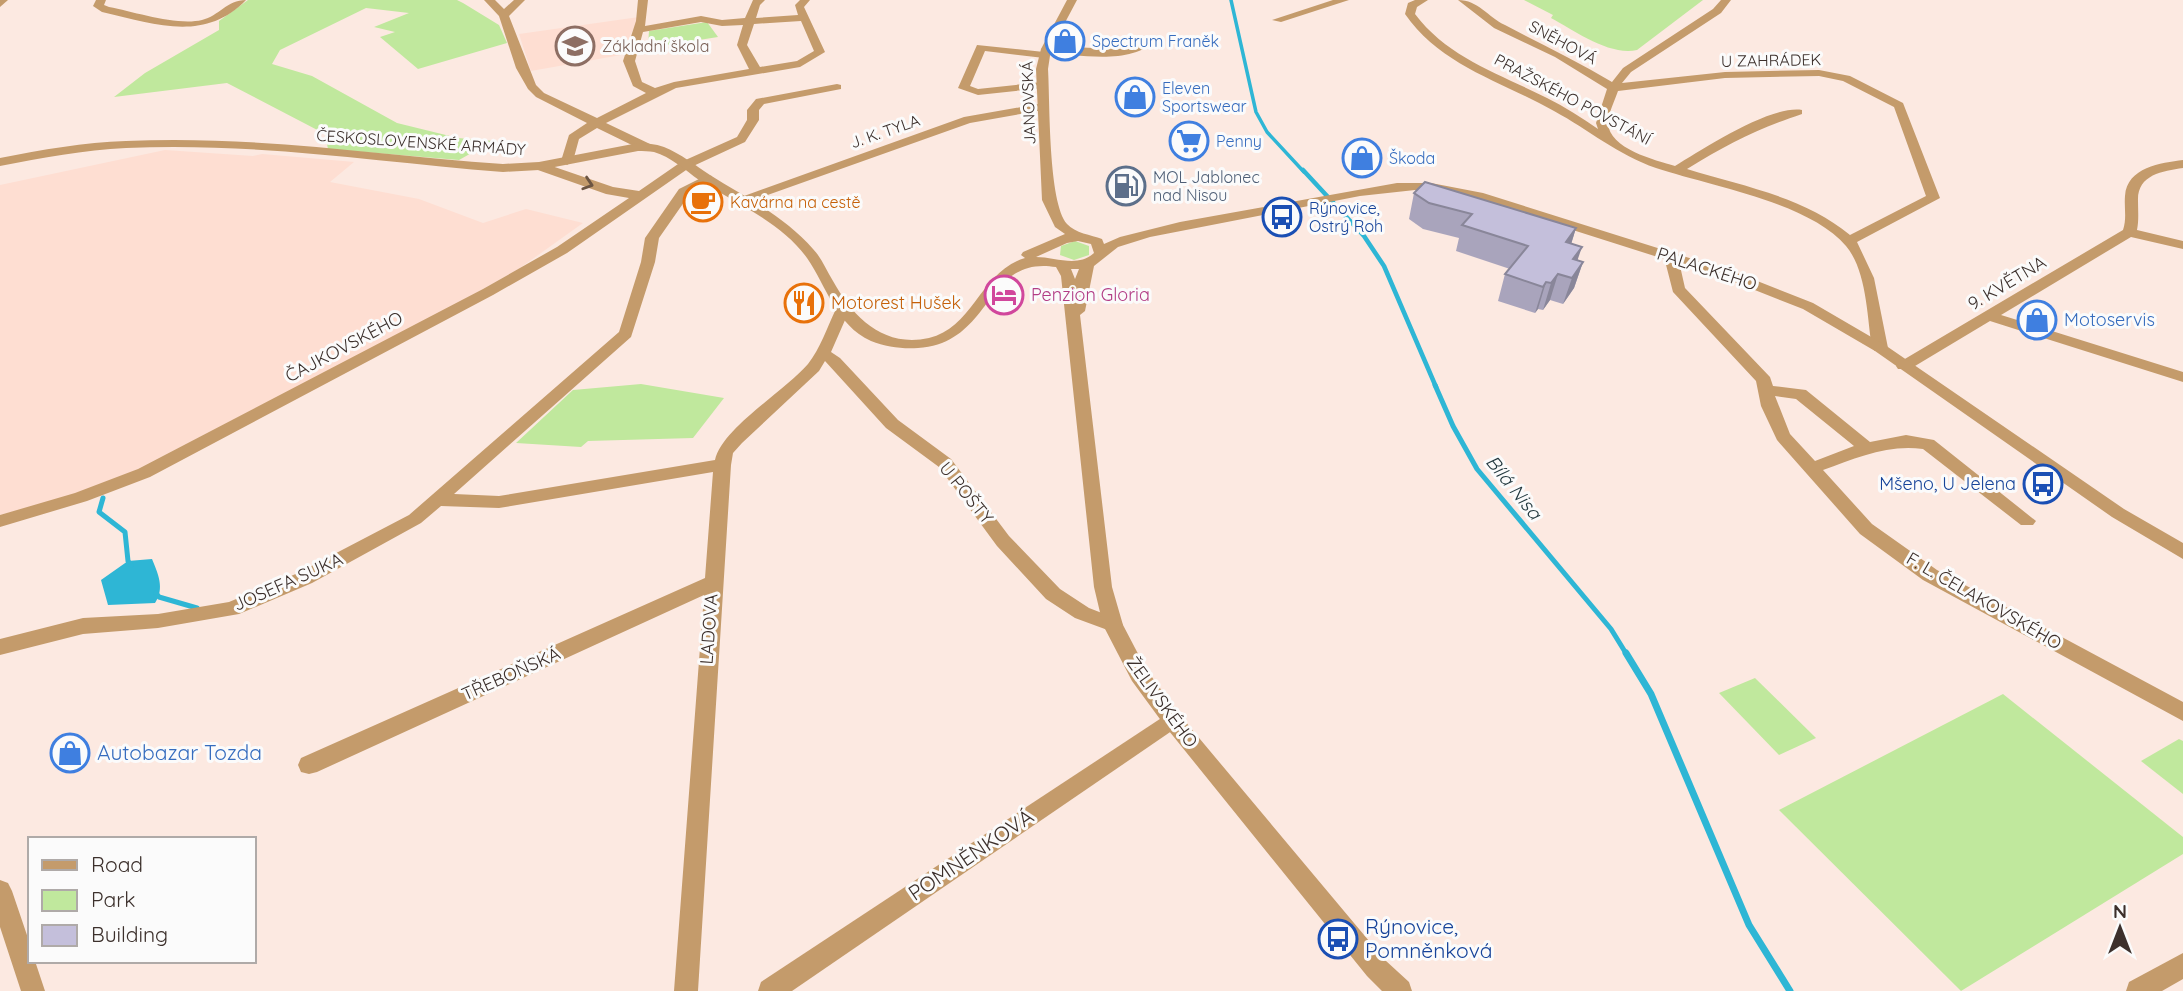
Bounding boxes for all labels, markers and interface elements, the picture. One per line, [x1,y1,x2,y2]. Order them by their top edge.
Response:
street label: SNĚHOVÁ [1525,16,1601,68]
shop icon: Spectrum Franěk [1044,20,1086,62]
school or university icon: Základní škola [554,25,596,67]
place label: Spectrum Franěk [1092,31,1219,51]
place label: Základní škola [602,36,709,56]
street label: PRAŽSKÉHO POVSTÁNÍ [1491,49,1656,149]
street label: U ZAHRÁDEK [1721,49,1822,71]
street label: JANOVSKÁ [1017,61,1039,145]
shop icon: Eleven Sportswear [1114,76,1156,118]
place label: Eleven Sportswear [1162,78,1247,116]
street label: J. K. TYLA [848,110,922,152]
supermarket icon: Penny [1168,120,1210,162]
street label: ČESKOSLOVENSKÉ ARMÁDY [316,125,526,159]
place label: Penny [1216,131,1262,151]
shop icon: Škoda [1341,137,1383,179]
place label: Škoda [1389,148,1435,168]
fuel station icon: MOL Jablonec nad Nisou [1105,165,1147,207]
place label: MOL Jablonec nad Nisou [1153,167,1260,205]
one-way arrow [582,176,594,190]
cafe icon: Kavárna na cestě [682,181,724,223]
place label: Kavárna na cestě [730,192,860,212]
bus stop icon: Rýnovice, Ostrý Roh [1261,196,1303,238]
place label: Rýnovice, Ostrý Roh [1309,198,1383,236]
street label: PALACKÉHO [1654,242,1760,295]
street label: 9. KVĚTNA [1963,250,2050,315]
hotel icon: Penzion Gloria [983,274,1025,316]
restaurant icon: Motorest Hušek [783,282,825,324]
place label: Penzion Gloria [1031,283,1150,306]
place label: Motorest Hušek [831,291,961,314]
shop icon: Motoservis [2016,299,2058,341]
street label: ČAJKOVSKÉHO [281,306,407,387]
place label: Motoservis [2064,308,2155,331]
water label: Bílá Nisa [1481,450,1548,525]
street label: U POŠTY [934,457,998,528]
bus stop icon: Mšeno, U Jelena [2022,463,2064,505]
place label: Mšeno, U Jelena [1879,472,2016,495]
street label: JOSEFA SUKA [230,547,346,616]
street label: F. L. ČELAKOVSKÉHO [1902,547,2066,654]
street label: LADOVA [695,593,722,665]
street label: TŘEBOŇSKÁ [458,641,564,706]
street label: ŽELIVSKÉHO [1122,652,1203,752]
shop icon: Autobazar Tozda [49,732,91,774]
place label: Autobazar Tozda [97,739,262,765]
street label: POMNĚNKOVÁ [903,803,1038,906]
legend [28,837,256,963]
text: Road [91,851,143,877]
text: Park [91,886,135,912]
north arrow [2085,893,2155,963]
text: N [2113,899,2127,923]
place label: Rýnovice, Pomněnková [1365,913,1492,963]
bus stop icon: Rýnovice, Pomněnková [1317,918,1359,960]
text: Building [91,921,168,947]

